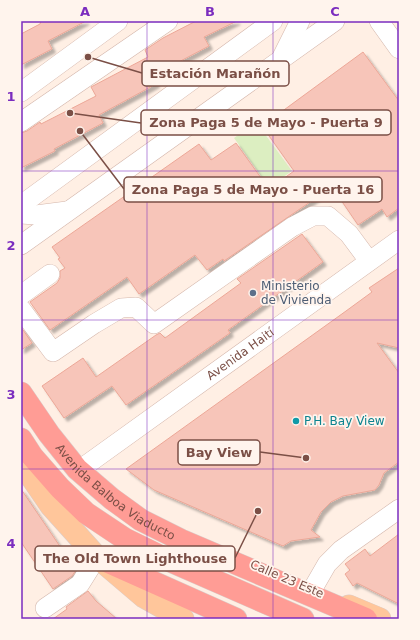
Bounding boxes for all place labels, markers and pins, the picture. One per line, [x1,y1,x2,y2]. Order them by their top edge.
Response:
callout: Estación Marañón [142,61,289,86]
callout: Zona Paga 5 de Mayo - Puerta 9 [141,110,391,135]
callout: Zona Paga 5 de Mayo - Puerta 16 [124,177,382,202]
place label: Ministerio de Vivienda [261,279,332,307]
marker: Ministerio de Vivienda [248,288,258,298]
place label: P.H. Bay View [304,414,385,428]
marker: P.H. Bay View [291,416,301,426]
callout: Bay View [178,440,260,465]
callout: The Old Town Lighthouse [35,546,235,571]

